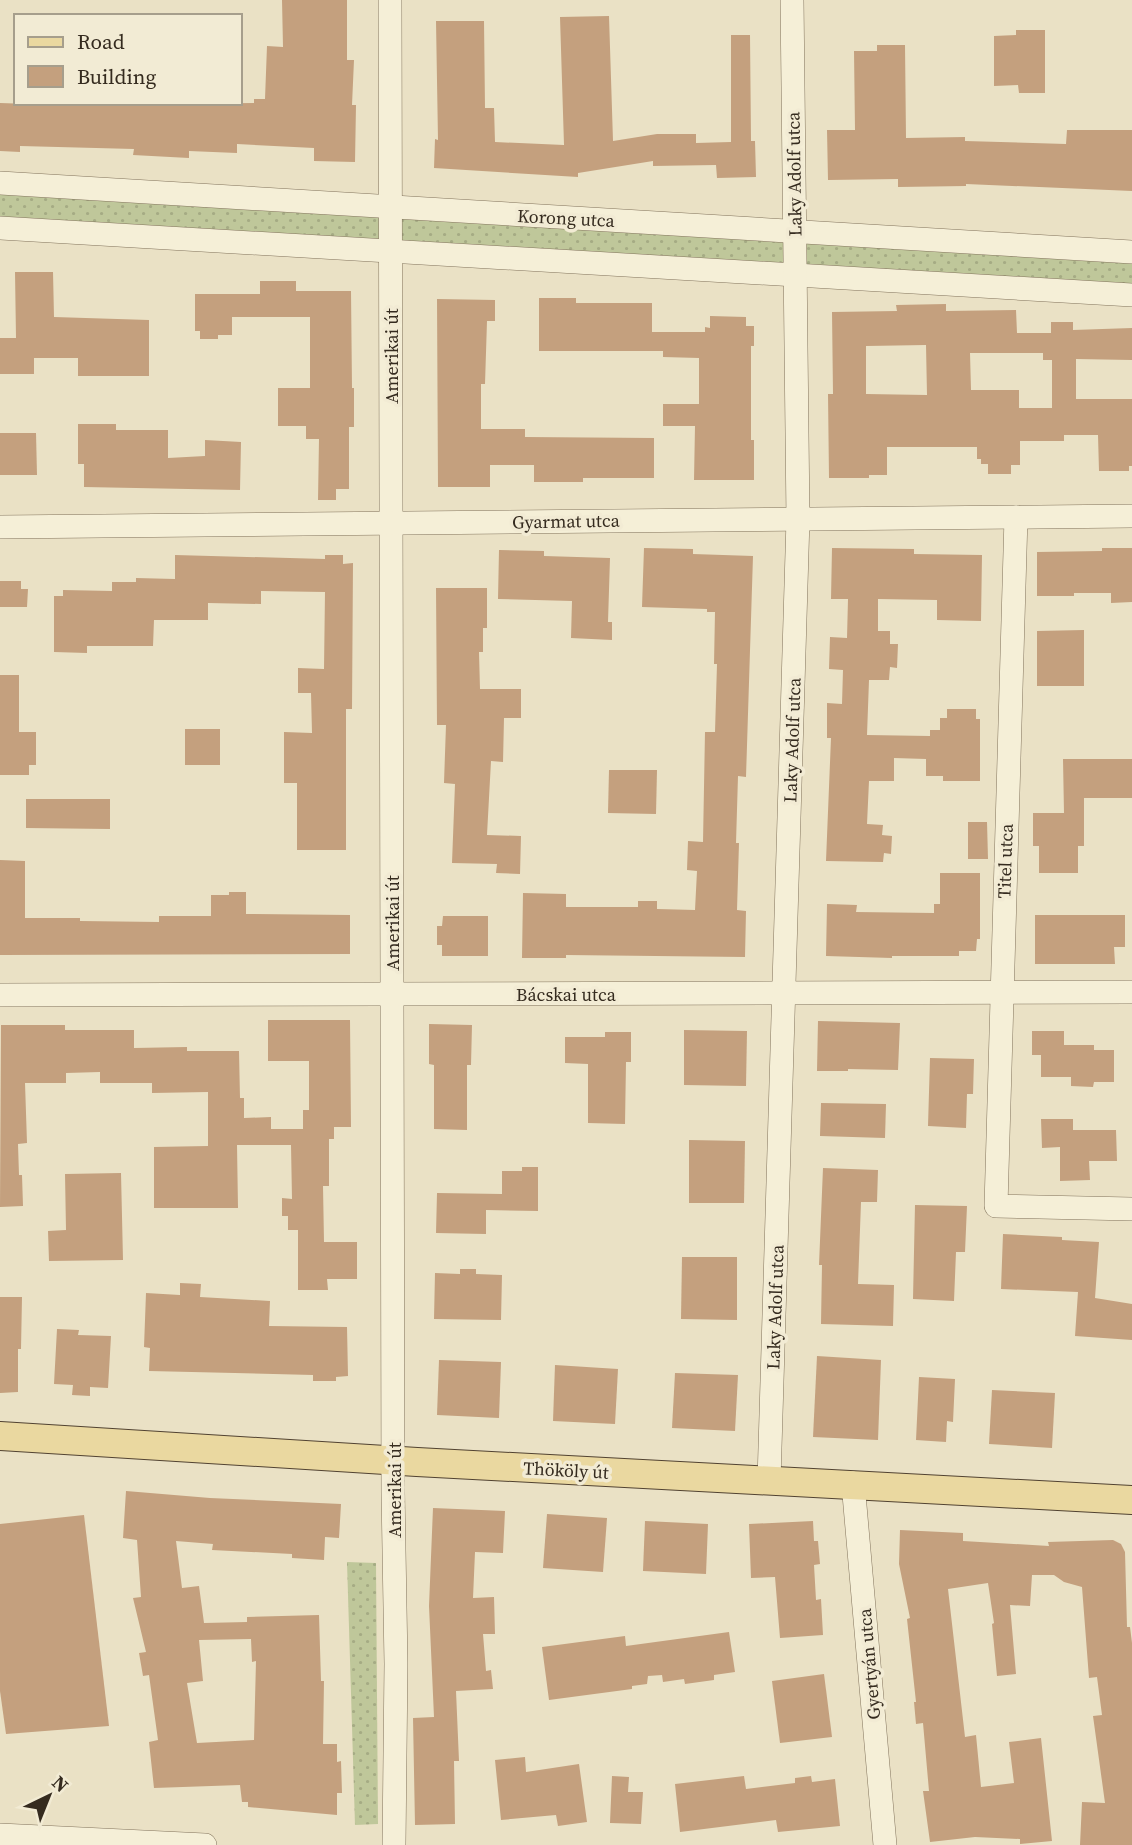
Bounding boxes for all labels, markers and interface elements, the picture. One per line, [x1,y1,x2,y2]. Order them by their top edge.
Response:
legend [14,14,242,105]
text: Road [77,27,125,56]
text: Building [77,62,156,91]
street label: Laky Adolf utca [780,111,808,237]
street label: Korong utca [517,203,616,233]
street label: Amerikai út [379,308,404,404]
street label: Gyarmat utca [512,508,621,534]
street label: Laky Adolf utca [777,676,807,803]
street label: Titel utca [991,822,1019,899]
street label: Amerikai út [380,875,405,971]
street label: Bácskai utca [516,982,617,1007]
street label: Laky Adolf utca [760,1243,790,1370]
street label: Amerikai út [382,1442,407,1538]
street label: Thököly út [523,1455,609,1485]
street label: Gyertyán utca [852,1607,886,1721]
north arrow [14,1761,84,1831]
text: N [47,1769,75,1798]

